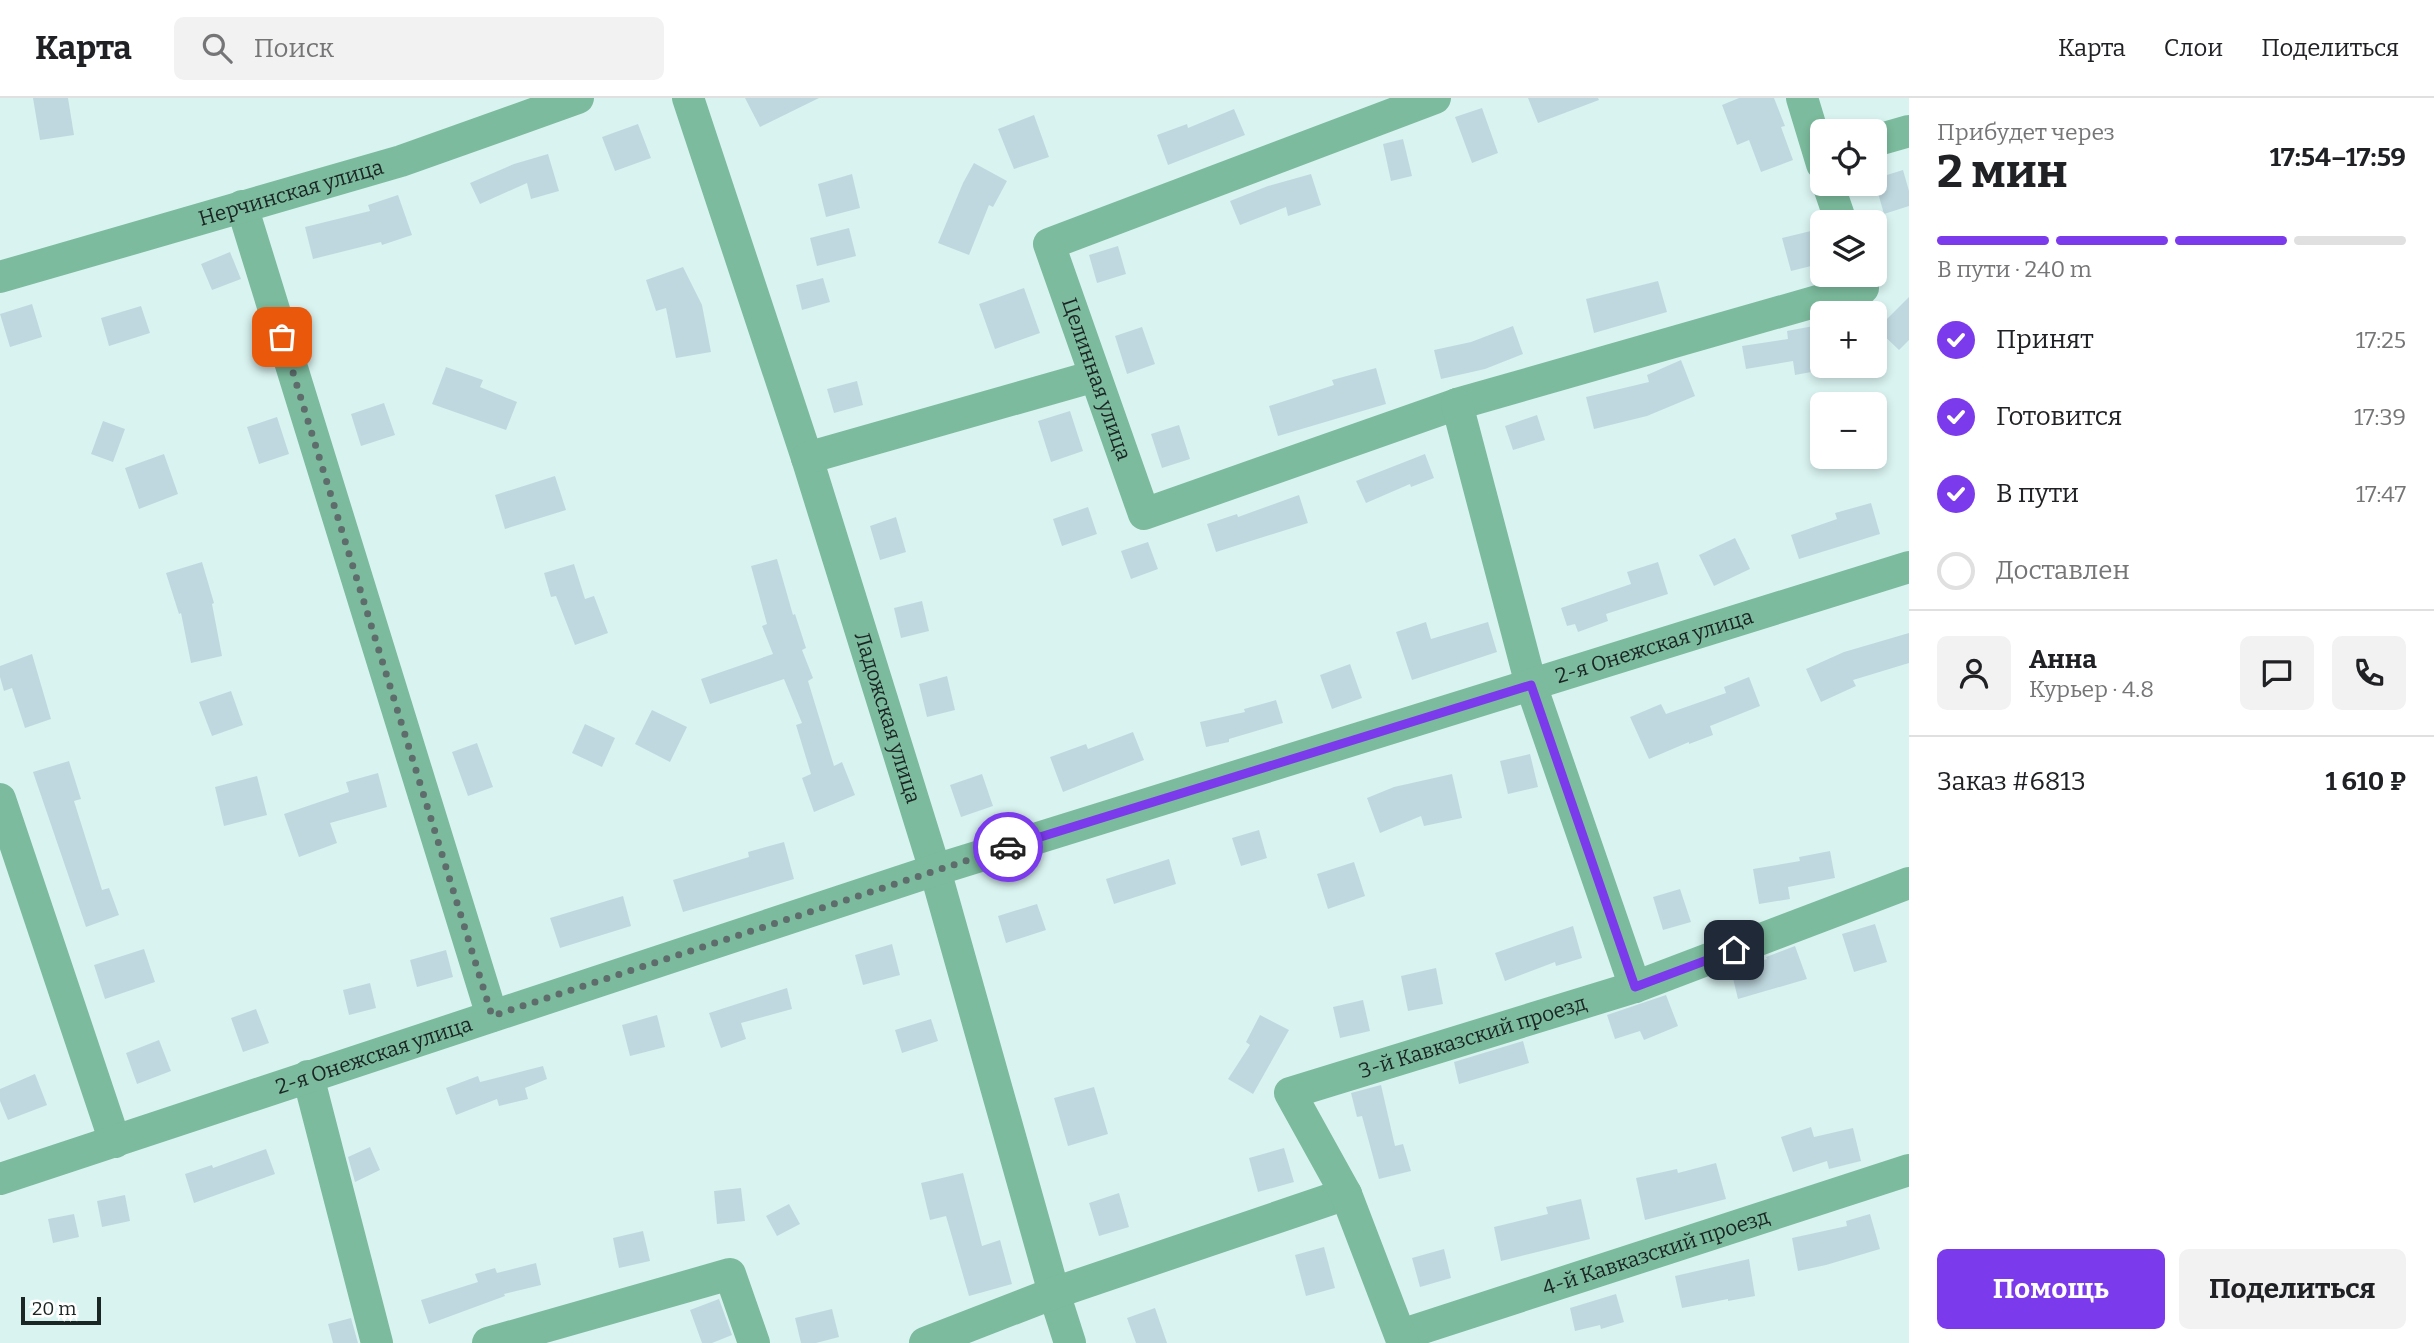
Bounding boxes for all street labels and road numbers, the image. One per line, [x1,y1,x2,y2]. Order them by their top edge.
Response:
street label: Нерчинская улица [196,154,387,232]
street label: Целинная улица [1056,294,1137,464]
street label: 2-я Онежская улица [1552,603,1757,689]
street label: Ладожская улица [849,629,927,807]
street label: 3-й Кавказский проезд [1356,990,1590,1084]
street label: 2-я Онежская улица [273,1011,476,1100]
street label: 4-й Кавказский проезд [1539,1203,1773,1301]

